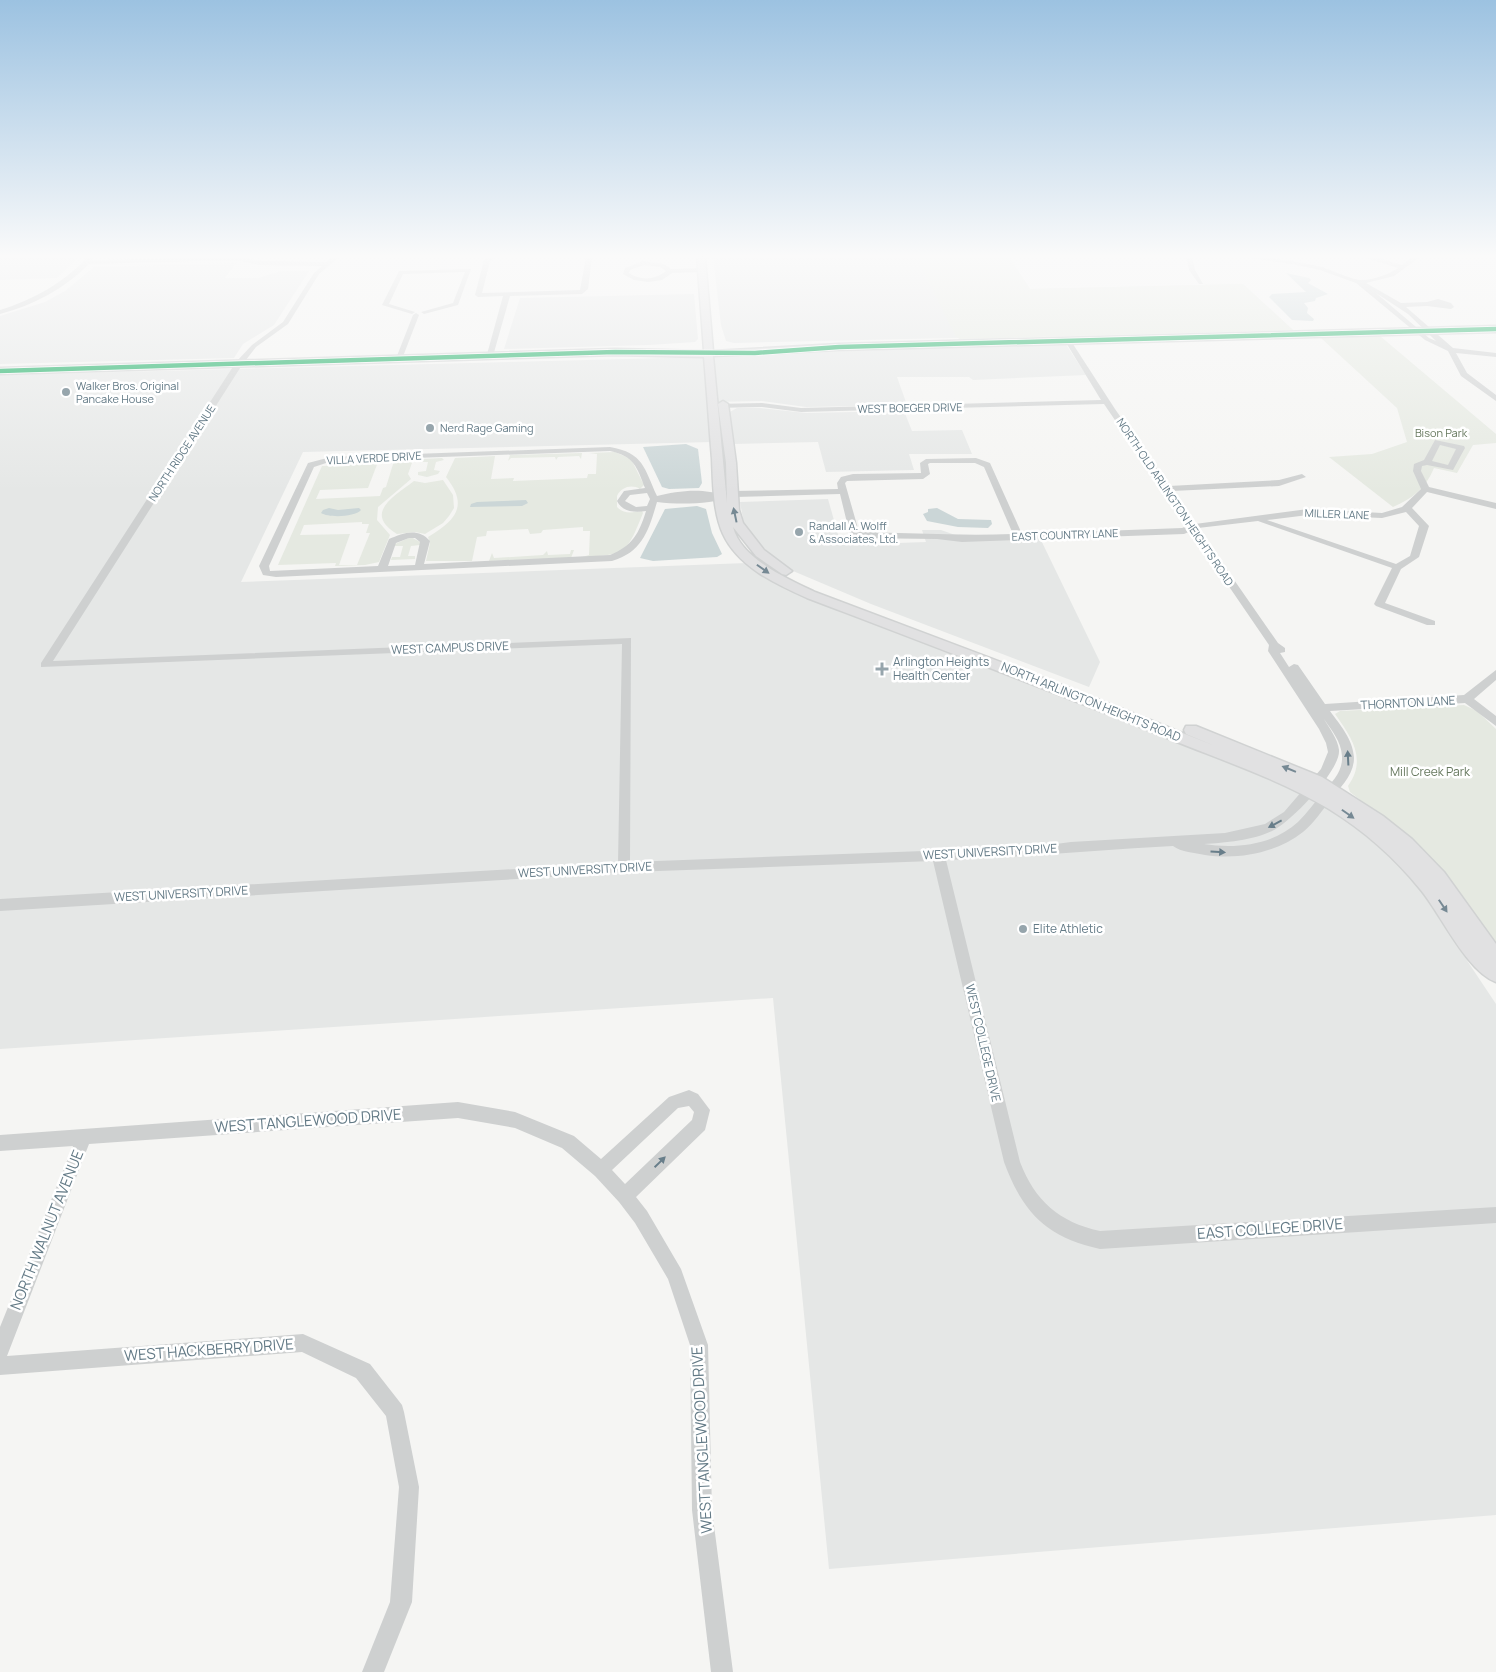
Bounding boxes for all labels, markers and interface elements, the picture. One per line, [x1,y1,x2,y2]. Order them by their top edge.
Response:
place label: Walker Bros. Original Pancake House [76,378,179,406]
marker: Walker Bros. Original Pancake House [60,386,72,398]
street label: WEST BOEGER DRIVE [857,399,963,416]
street label: NORTH RIDGE AVENUE [145,401,218,504]
street label: NORTH OLD ARLINGTON HEIGHTS ROAD [1113,415,1237,589]
place label: Nerd Rage Gaming [440,420,534,435]
marker: Nerd Rage Gaming [424,422,436,434]
park label: Bison Park [1415,425,1468,440]
street label: VILLA VERDE DRIVE [326,448,422,467]
street label: MILLER LANE [1304,505,1370,522]
one-way arrow [731,507,739,522]
place label: Randall A. Wolff & Associates, Ltd. [809,518,898,546]
street label: EAST COUNTRY LANE [1011,525,1119,544]
marker: Randall A. Wolff & Associates, Ltd. [793,526,805,538]
one-way arrow [756,564,770,574]
street label: WEST CAMPUS DRIVE [391,637,509,658]
place label: Arlington Heights Health Center [893,653,989,684]
street label: NORTH ARLINGTON HEIGHTS ROAD [999,658,1184,745]
marker: Arlington Heights Health Center [875,662,889,676]
street label: THORNTON LANE [1360,692,1456,713]
one-way arrow [1343,750,1351,766]
park label: Mill Creek Park [1390,763,1471,780]
one-way arrow [1282,764,1296,772]
one-way arrow [1342,809,1355,819]
one-way arrow [1267,820,1282,828]
street label: WEST UNIVERSITY DRIVE [922,839,1058,864]
one-way arrow [1210,848,1226,856]
street label: WEST UNIVERSITY DRIVE [517,857,653,882]
street label: WEST UNIVERSITY DRIVE [113,881,249,906]
one-way arrow [1438,899,1448,913]
place label: Elite Athletic [1033,920,1103,937]
marker: Elite Athletic [1017,923,1029,935]
street label: WEST COLLEGE DRIVE [962,982,1005,1104]
street label: WEST TANGLEWOOD DRIVE [214,1103,402,1138]
street label: NORTH WALNUT AVENUE [5,1147,88,1313]
one-way arrow [653,1156,665,1168]
street label: EAST COLLEGE DRIVE [1196,1213,1344,1244]
street label: WEST HACKBERRY DRIVE [123,1333,294,1366]
street label: WEST TANGLEWOOD DRIVE [686,1346,717,1534]

